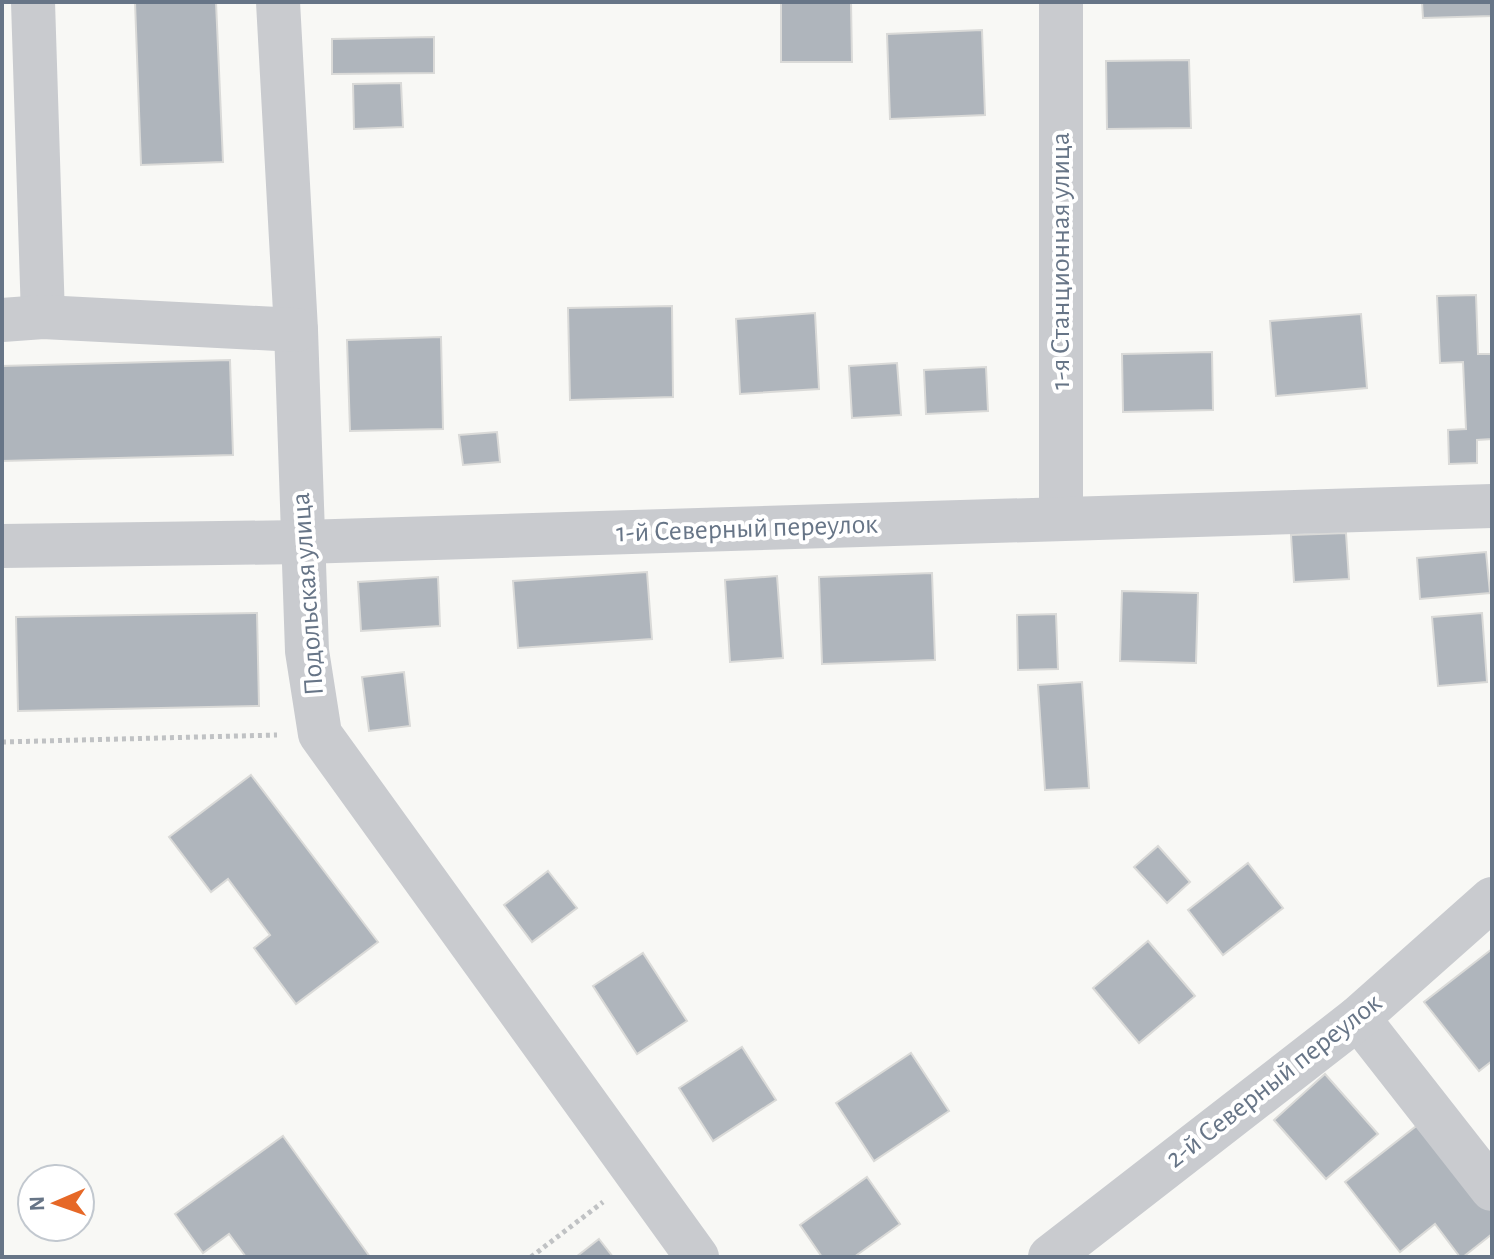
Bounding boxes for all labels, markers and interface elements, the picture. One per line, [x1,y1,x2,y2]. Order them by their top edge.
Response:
street label: 1-я Станционная улица [1047,132,1075,390]
street label: Подольская улица [287,491,329,697]
street label: 1-й Северный переулок [616,510,878,548]
street label: 2-й Северный переулок [1161,988,1387,1174]
north arrow [16,1163,96,1243]
text: N [26,1196,48,1212]

